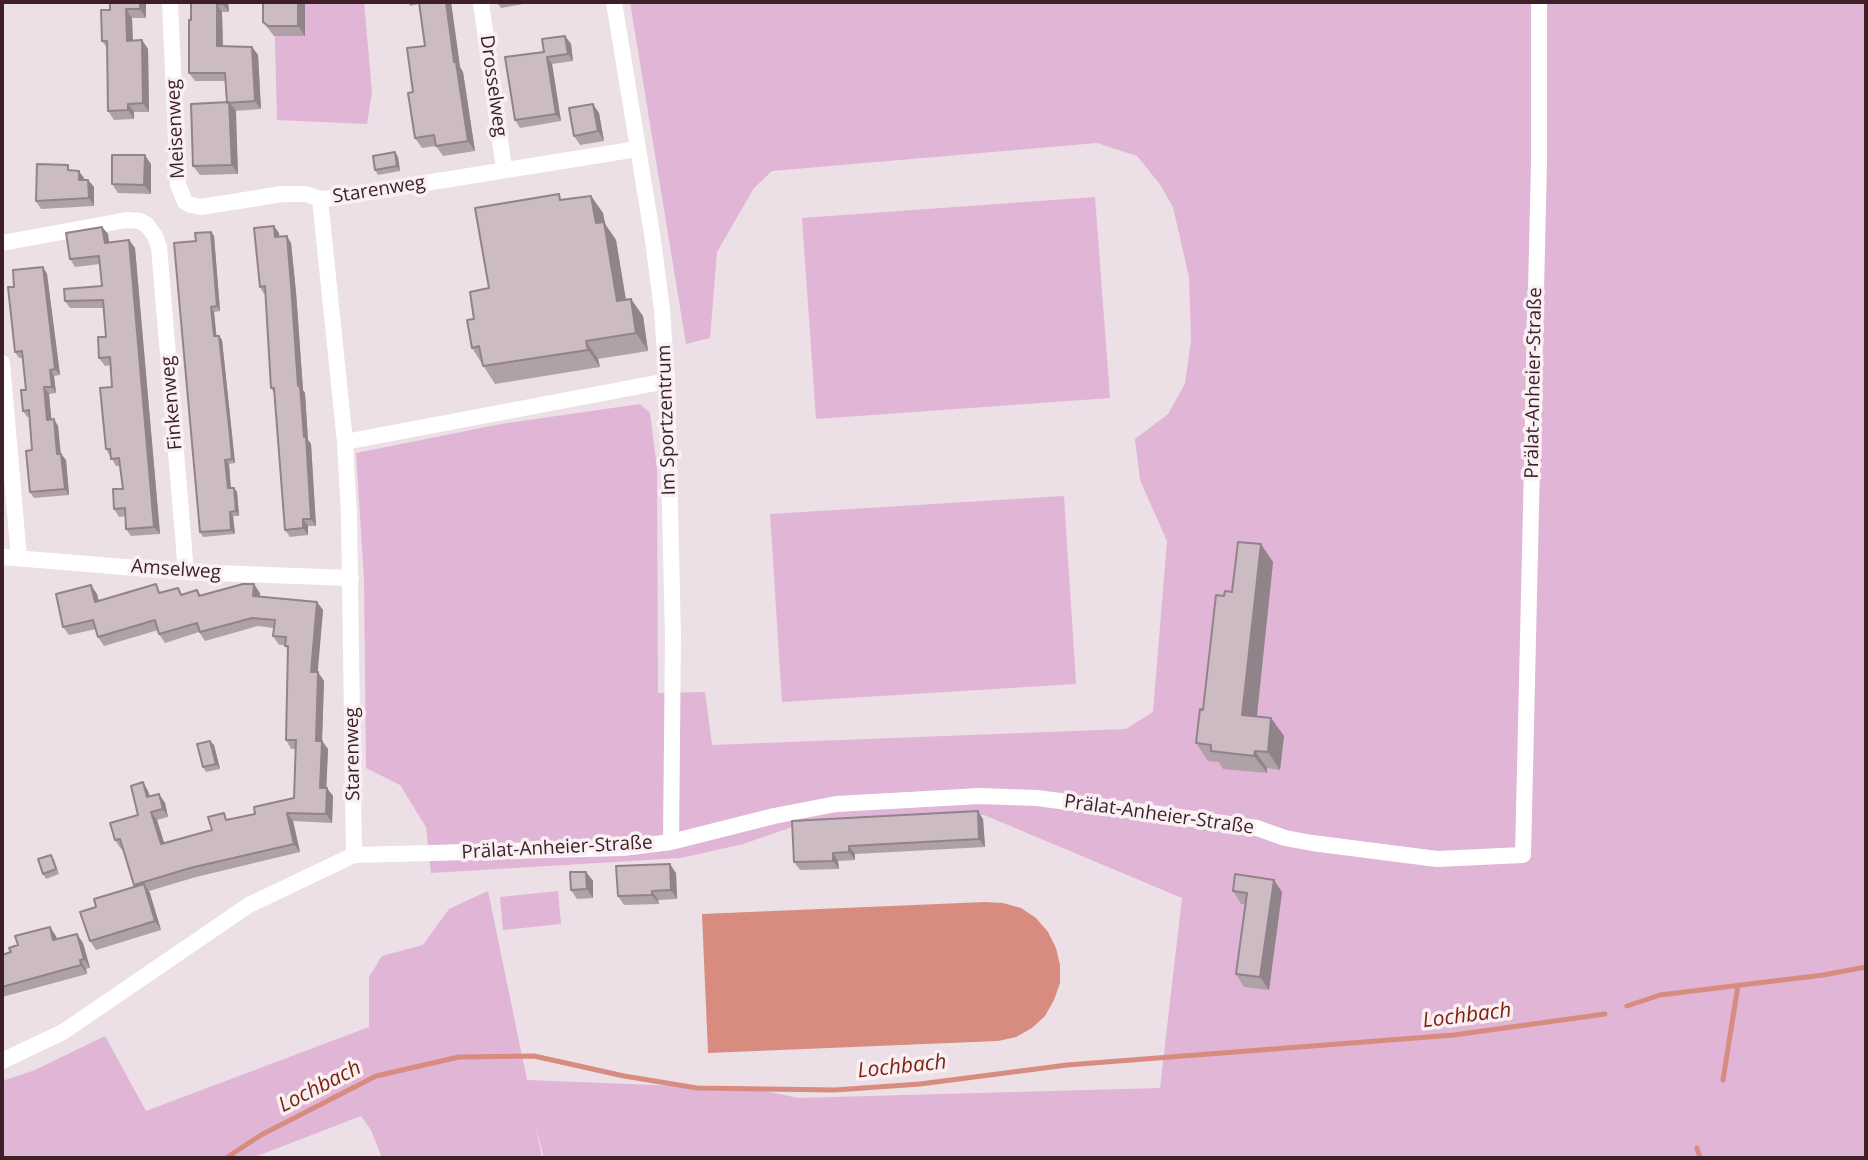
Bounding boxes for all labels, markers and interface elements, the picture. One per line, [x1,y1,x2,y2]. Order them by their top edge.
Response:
street label: Drosselweg [475,34,511,138]
street label: Meisenweg [162,79,190,179]
street label: Starenweg [331,171,427,209]
street label: Prälat-Anheier-Straße [1521,287,1547,479]
street label: Im Sportzentrum [653,344,681,496]
street label: Finkenweg [157,355,187,451]
street label: Amselweg [130,555,222,585]
street label: Starenweg [341,707,365,801]
street label: Prälat-Anheier-Straße [1063,790,1255,840]
street label: Prälat-Anheier-Straße [461,832,653,864]
water label: Lochbach [1421,998,1513,1034]
water label: Lochbach [856,1050,948,1084]
water label: Lochbach [275,1056,365,1118]

